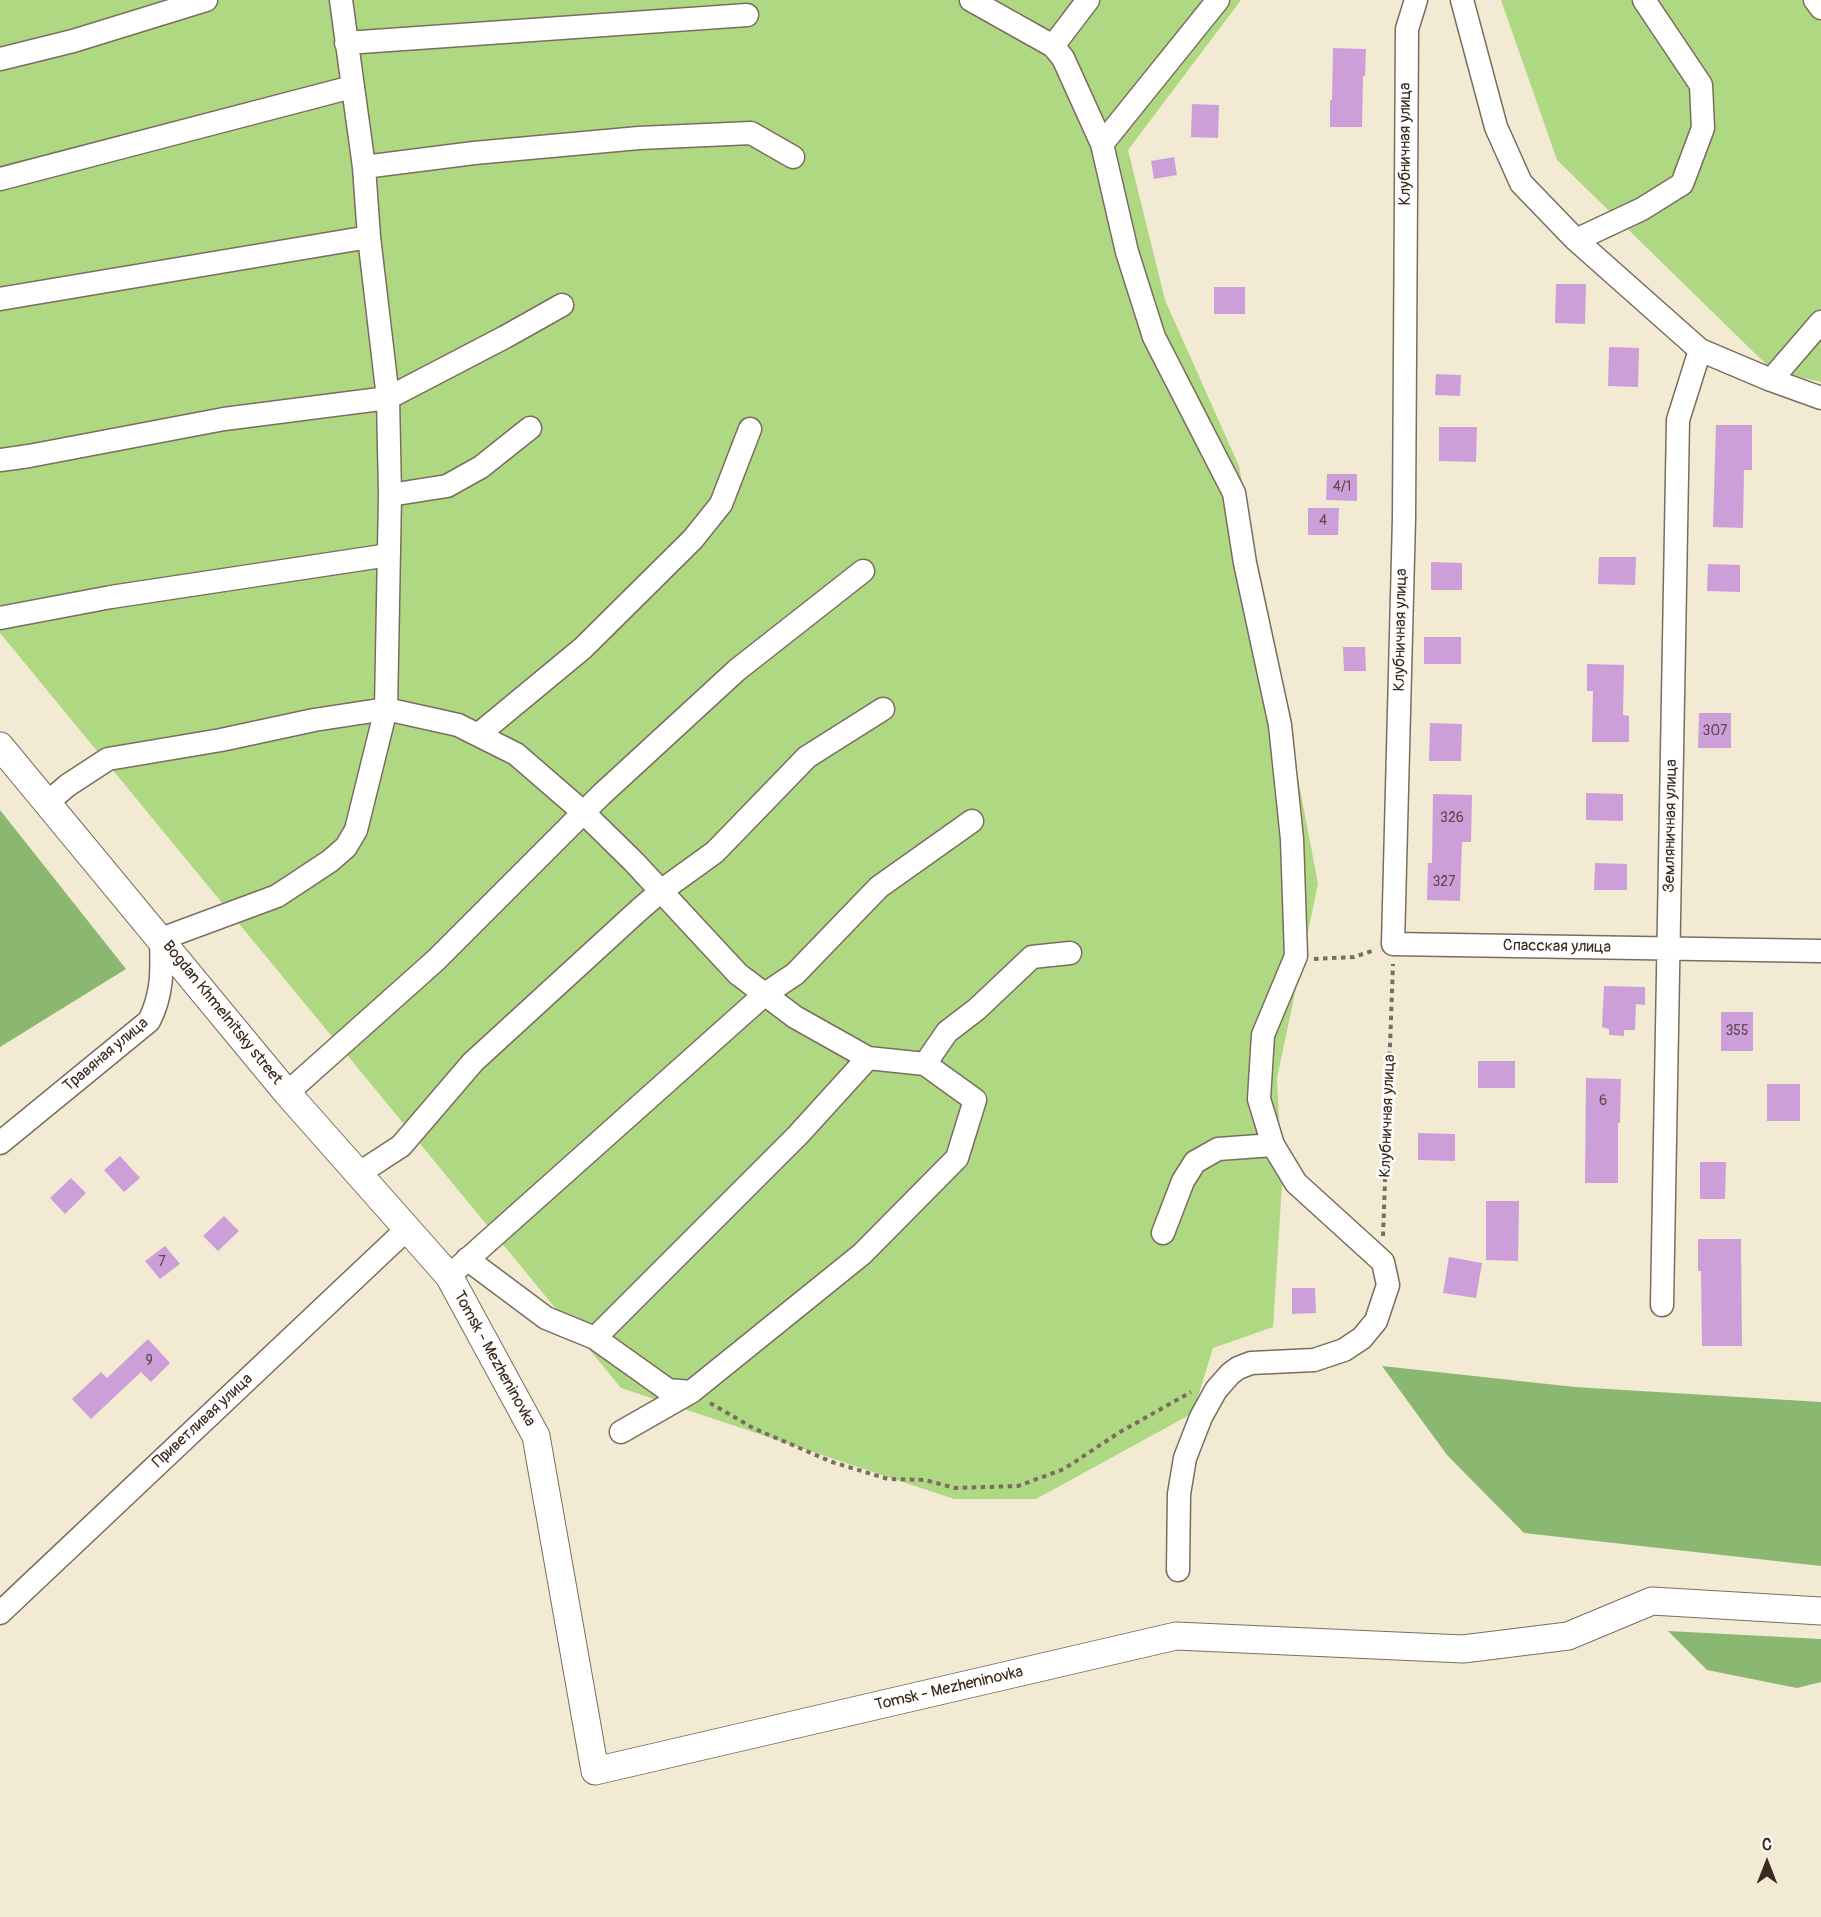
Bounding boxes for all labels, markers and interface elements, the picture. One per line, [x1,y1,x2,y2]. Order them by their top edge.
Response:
street label: Клубничная улица [1396,82,1416,206]
house number: 4/1 [1333,479,1351,495]
house number: 4 [1319,513,1327,529]
street label: Клубничная улица [1390,568,1412,692]
house number: 307 [1703,723,1727,739]
street label: Земляничная улица [1660,759,1682,893]
house number: 326 [1440,810,1464,826]
house number: 327 [1432,874,1456,890]
street label: Спасская улица [1503,936,1611,958]
street label: Bogdan Khmelnitsky street [158,937,286,1089]
street label: Травяная улица [59,1014,153,1096]
house number: 355 [1726,1023,1748,1039]
street label: Клубничная улица [1376,1054,1400,1178]
house number: 6 [1599,1093,1607,1109]
house number: 7 [158,1254,166,1270]
street label: Tomsk - Mezheninovka [449,1288,539,1430]
house number: 9 [145,1353,153,1369]
street label: Приветливая улица [149,1370,257,1472]
street label: Tomsk - Mezheninovka [873,1663,1025,1715]
north arrow [1737,1833,1797,1893]
text: С [1762,1835,1772,1855]

